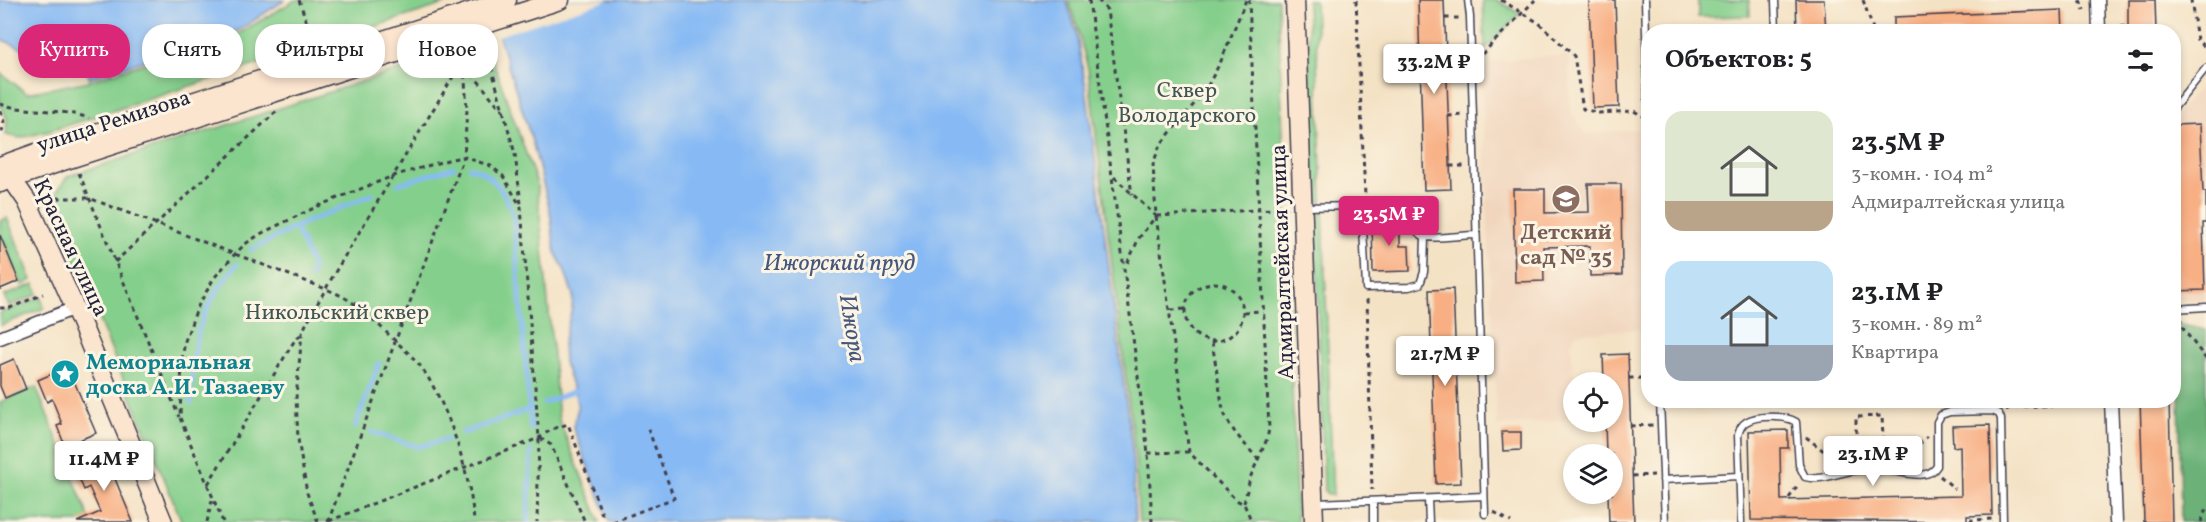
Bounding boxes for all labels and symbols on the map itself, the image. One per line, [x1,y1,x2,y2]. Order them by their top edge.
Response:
pin: 33.2M ₽ [1379,44,1489,95]
park label: Сквер Володарского [1118,76,1256,132]
street label: улица Ремизова [33,83,195,162]
street label: Адмиралтейская улица [1264,144,1303,380]
street label: Красная улица [24,174,115,322]
school or university icon: Детский сад № 35 [1550,183,1582,215]
pin: 23.5M ₽ [1334,196,1444,247]
place label: Детский сад № 35 [1520,218,1612,274]
water label: Ижорский пруд [763,247,915,281]
water label: Ижора [829,292,873,365]
park label: Никольский сквер [245,298,429,329]
pin: 21.7M ₽ [1390,336,1500,387]
place label: Мемориальная доска А.И. Тазаеву [86,348,285,404]
place icon: Мемориальная доска А.И. Тазаеву [49,358,81,390]
pin: 23.1M ₽ [1818,436,1928,487]
pin: 11.4M ₽ [49,441,159,492]

